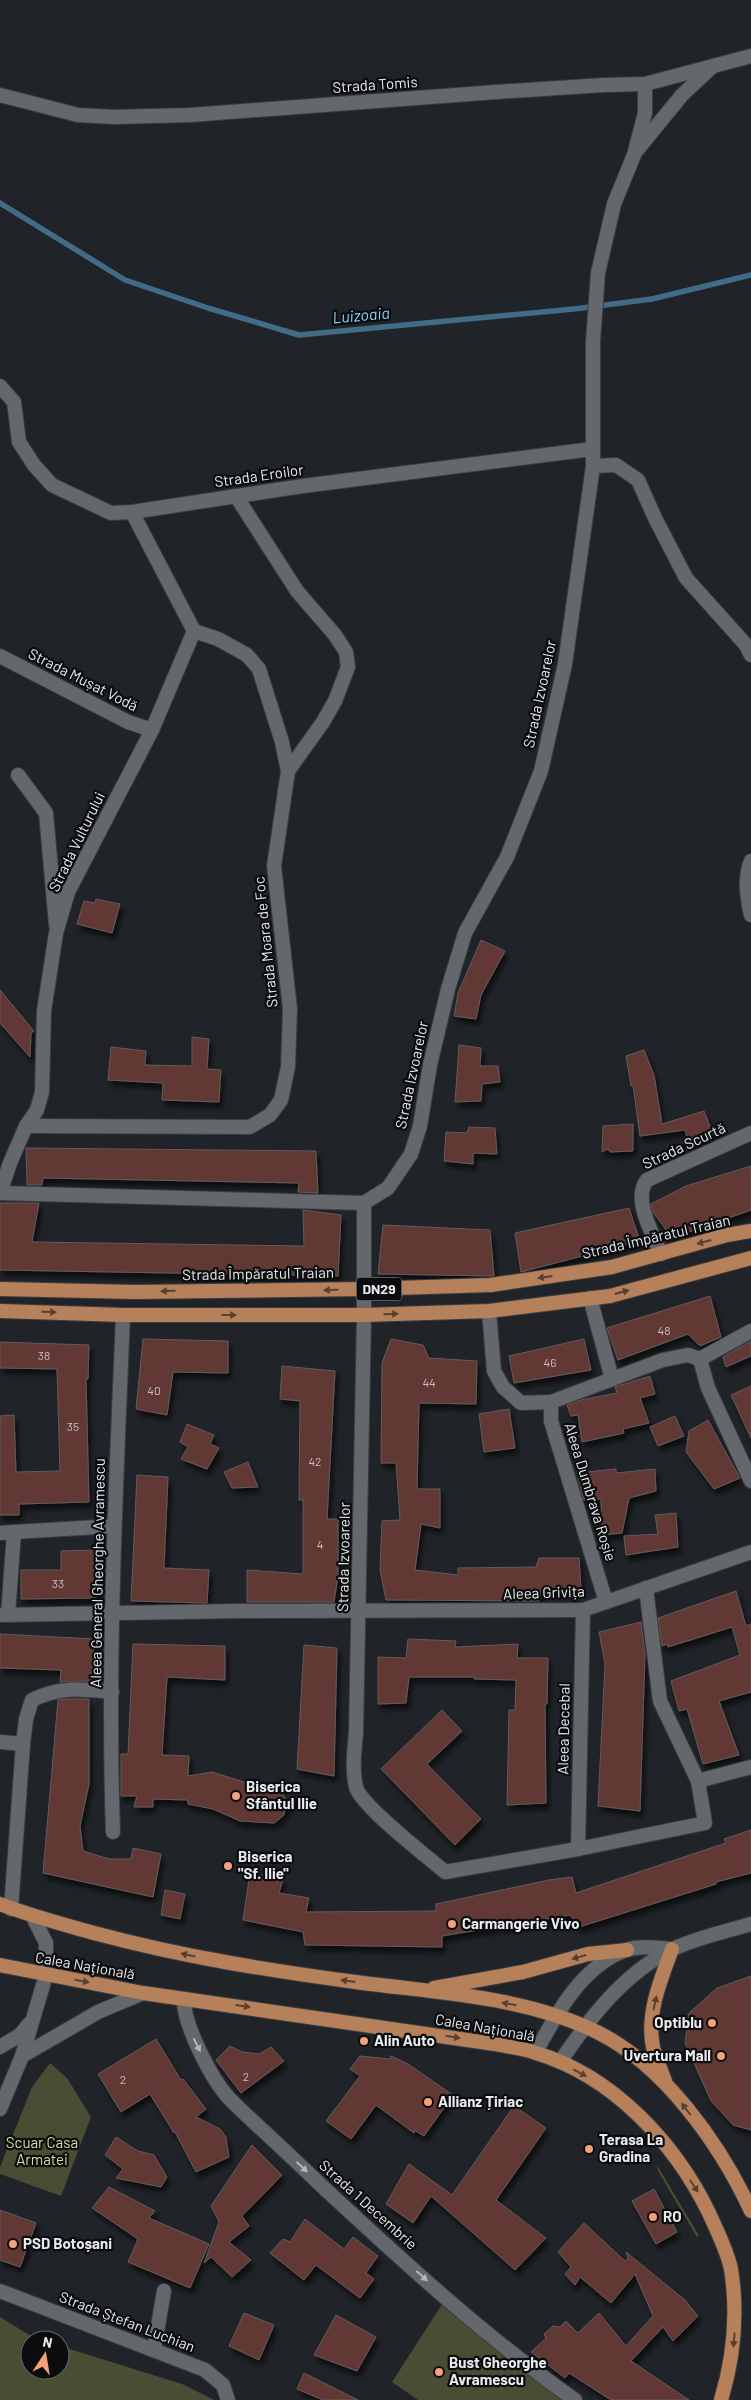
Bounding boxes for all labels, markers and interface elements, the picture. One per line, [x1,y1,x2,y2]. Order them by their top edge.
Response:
street label: Strada Tomis [332,72,418,96]
water label: Luizoaia [332,303,390,326]
street label: Strada Eroilor [213,460,305,490]
street label: Strada Izvoarelor [519,638,559,749]
street label: Strada Mușat Vodă [26,644,141,714]
street label: Strada Vulturului [44,789,108,894]
street label: Strada Moara de Foc [249,875,281,1009]
street label: Strada Izvoarelor [391,1019,431,1130]
street label: Strada Scurtă [639,1118,728,1172]
street label: Strada Împăratul Traian [580,1210,732,1262]
one-way arrow [696,1238,711,1246]
street label: Strada Împăratul Traian [182,1263,334,1283]
one-way arrow [537,1273,553,1281]
road number: DN29 [356,1278,402,1300]
one-way arrow [323,1286,339,1294]
one-way arrow [160,1287,176,1295]
one-way arrow [615,1288,630,1296]
one-way arrow [41,1309,57,1317]
one-way arrow [383,1310,399,1318]
one-way arrow [221,1311,237,1319]
house number: 48 [658,1323,670,1337]
house number: 38 [38,1348,50,1362]
house number: 46 [544,1355,556,1369]
house number: 44 [422,1375,436,1389]
house number: 40 [147,1383,161,1397]
house number: 35 [67,1419,79,1433]
street label: Aleea Dumbrava Roșie [561,1420,621,1563]
house number: 42 [308,1454,322,1468]
street label: Aleea General Gheorghe Avramescu [86,1458,108,1688]
street label: Strada Izvoarelor [333,1501,353,1612]
house number: 4 [317,1537,323,1551]
house number: 33 [52,1576,64,1590]
street label: Aleea Grivița [503,1582,585,1602]
street label: Aleea Decebal [553,1683,573,1775]
place label: Biserica Sfântul Ilie [246,1777,317,1812]
marker: Biserica Sfântul Ilie [230,1790,242,1802]
place label: Biserica "Sf. Ilie" [238,1847,292,1882]
marker: Biserica "Sf. Ilie" [222,1860,234,1872]
place label: Carmangerie Vivo [462,1914,580,1932]
marker: Carmangerie Vivo [446,1918,458,1930]
street label: Calea Națională [34,1947,136,1983]
one-way arrow [180,1951,195,1959]
one-way arrow [571,1953,586,1961]
one-way arrow [340,1977,356,1985]
one-way arrow [75,1978,91,1986]
one-way arrow [651,1995,659,2010]
one-way arrow [500,2000,516,2008]
one-way arrow [235,2003,251,2011]
street label: Calea Națională [434,2009,536,2045]
place label: Optiblu [654,2013,702,2031]
marker: Optiblu [706,2017,718,2029]
place label: Alin Auto [374,2031,435,2049]
one-way arrow [445,2034,461,2042]
marker: Alin Auto [358,2035,370,2047]
one-way arrow [193,2037,201,2052]
place label: Uvertura Mall [624,2046,711,2064]
marker: Uvertura Mall [715,2050,727,2062]
house number: 2 [243,2069,249,2083]
one-way arrow [573,2069,587,2077]
house number: 2 [120,2072,126,2086]
place label: Allianz Țiriac [438,2092,523,2110]
marker: Allianz Țiriac [422,2096,434,2108]
one-way arrow [680,2103,691,2116]
place label: Terasa La Gradina [599,2130,663,2165]
park label: Scuar Casa Armatei [6,2133,78,2168]
marker: Terasa La Gradina [583,2143,595,2155]
street label: Strada 1 Decembrie [316,2156,421,2253]
one-way arrow [295,2161,308,2172]
one-way arrow [689,2179,699,2192]
place label: RO [663,2207,682,2225]
marker: RO [647,2211,659,2223]
place label: PSD Botoșani [23,2234,112,2252]
marker: PSD Botoșani [7,2238,19,2250]
one-way arrow [415,2270,427,2282]
street label: Strada Ștefan Luchian [57,2287,198,2355]
north arrow [20,2330,70,2380]
one-way arrow [729,2332,737,2348]
text: N [41,2333,54,2351]
place label: Bust Gheorghe Avramescu [449,2353,547,2388]
marker: Bust Gheorghe Avramescu [433,2366,445,2378]

